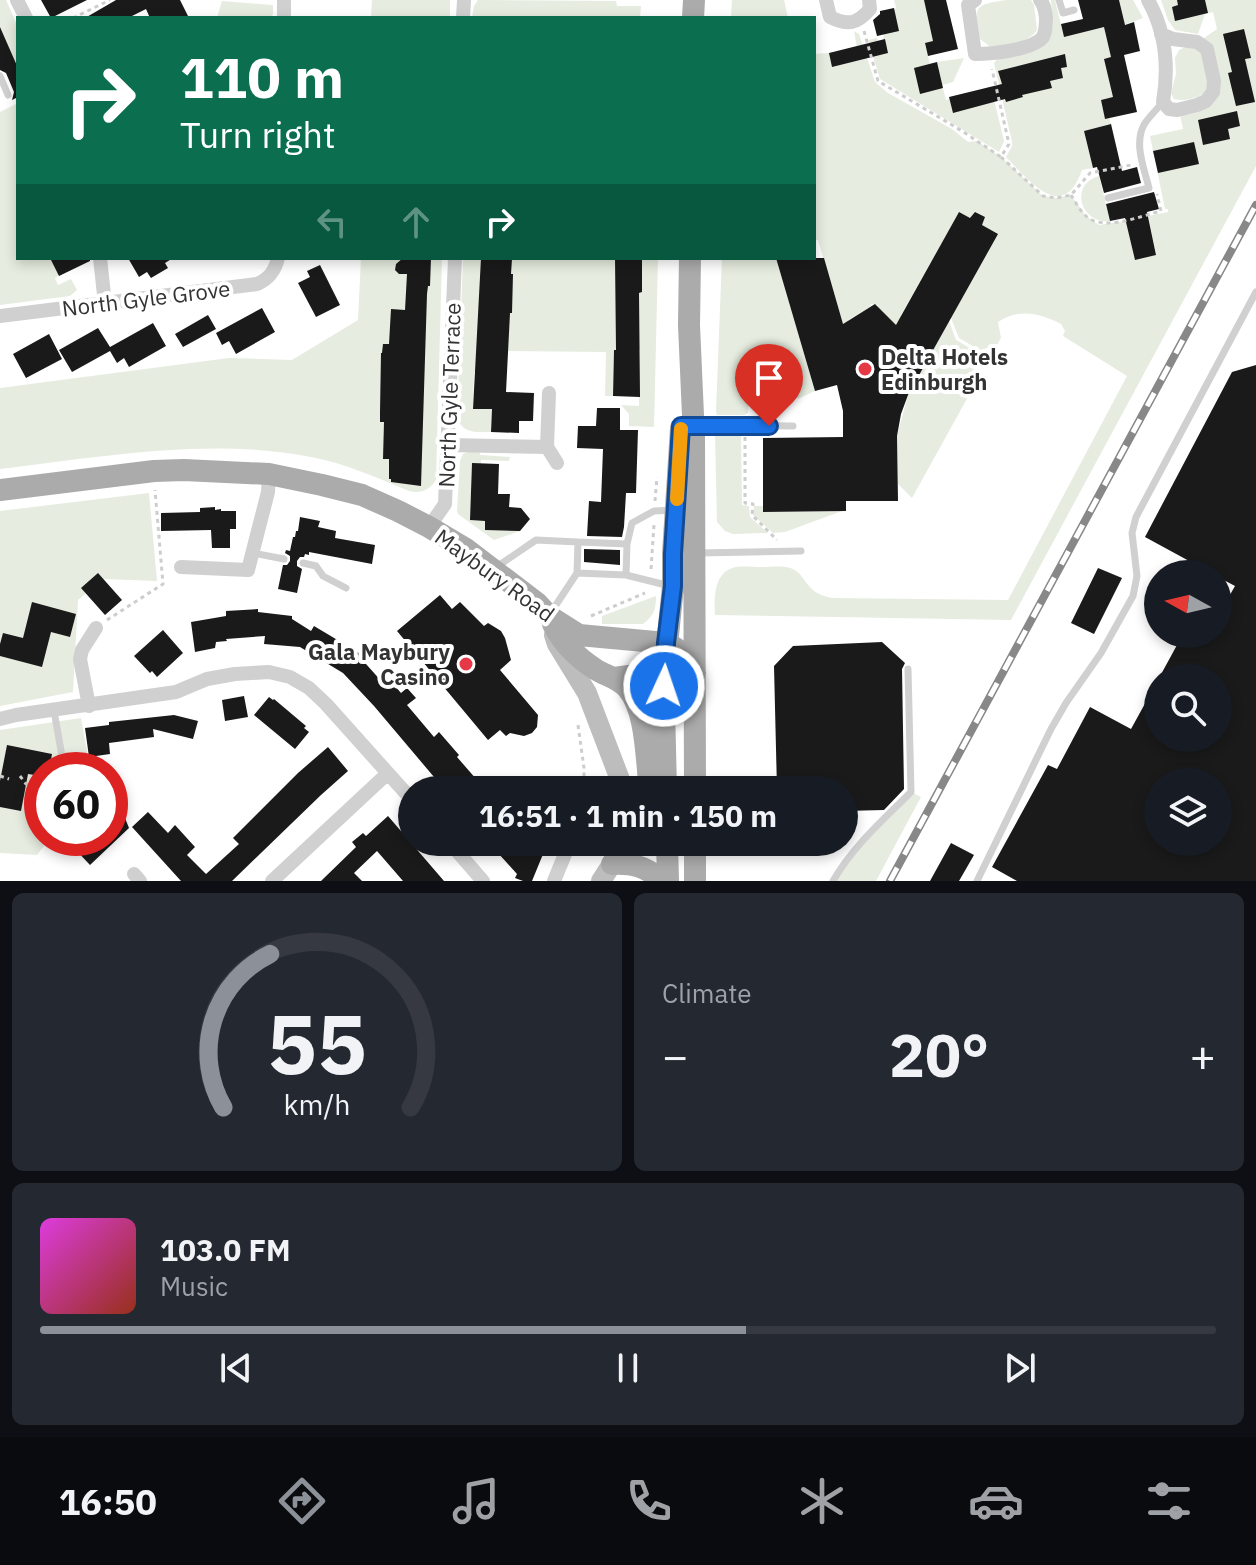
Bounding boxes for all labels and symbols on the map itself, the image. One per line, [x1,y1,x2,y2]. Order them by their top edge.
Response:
street label: North Gyle Grove [60,273,232,323]
street label: North Gyle Terrace [431,302,467,488]
place label: Delta Hotels Edinburgh [881,342,1008,396]
pin [735,344,803,426]
marker: Delta Hotels Edinburgh [856,360,874,378]
street label: Maybury Road [430,522,560,628]
north arrow [1144,560,1232,648]
place label: Gala Maybury Casino [308,637,450,691]
position arrow [622,644,706,728]
marker: Gala Maybury Casino [457,655,475,673]
speed limit sign: 60 [24,752,128,856]

